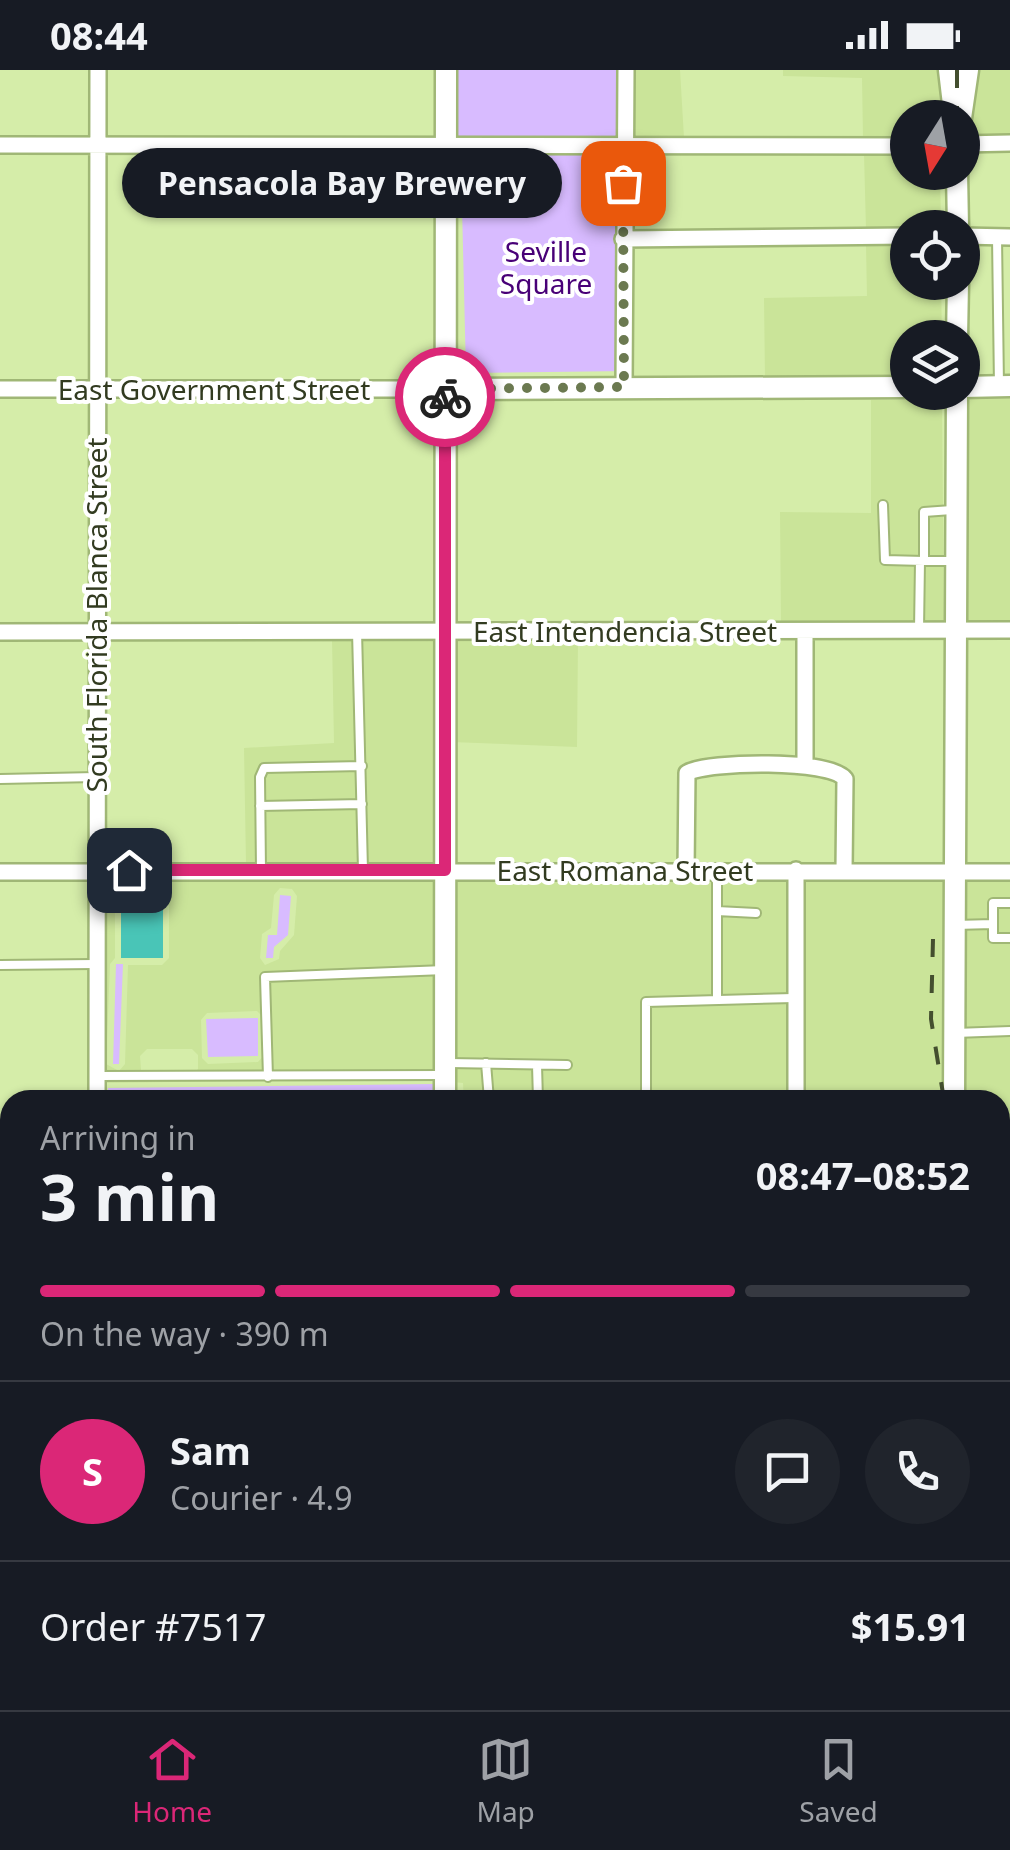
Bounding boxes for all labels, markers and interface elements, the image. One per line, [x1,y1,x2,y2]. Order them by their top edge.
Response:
text: 08:44 [50,9,148,61]
north arrow [890,100,980,190]
map controls [890,100,980,410]
pin [581,141,666,226]
callout: Pensacola Bay Brewery [123,148,563,218]
icon: bag [596,156,651,211]
text: Pensacola Bay Brewery [158,161,526,204]
button: locate [890,210,980,300]
park label: Seville Square [500,232,592,302]
button: layers [890,320,980,410]
courier [395,347,495,447]
street label: East Government Street [58,370,370,408]
icon: bike [418,370,473,425]
street label: South Florida Blanca Street [77,437,115,793]
street label: East Intendencia Street [473,612,777,650]
pin [87,828,172,913]
icon: home [102,843,157,898]
street label: East Romana Street [497,851,753,889]
text: Arriving in [40,1116,195,1159]
text: 08:47–08:52 [756,1149,970,1201]
text: 3 min [40,1152,219,1240]
text: On the way · 390 m [40,1312,329,1355]
button: chat [735,1419,840,1524]
button: phone [865,1419,970,1524]
text: Sam [170,1424,251,1476]
text: S [82,1445,103,1497]
text: Courier · 4.9 [170,1476,353,1519]
text: Order #7517 [40,1600,266,1652]
text: $15.91 [851,1600,970,1652]
tab: Home [132,1732,212,1830]
tab: Map [476,1732,535,1830]
tab: Saved [799,1732,878,1830]

